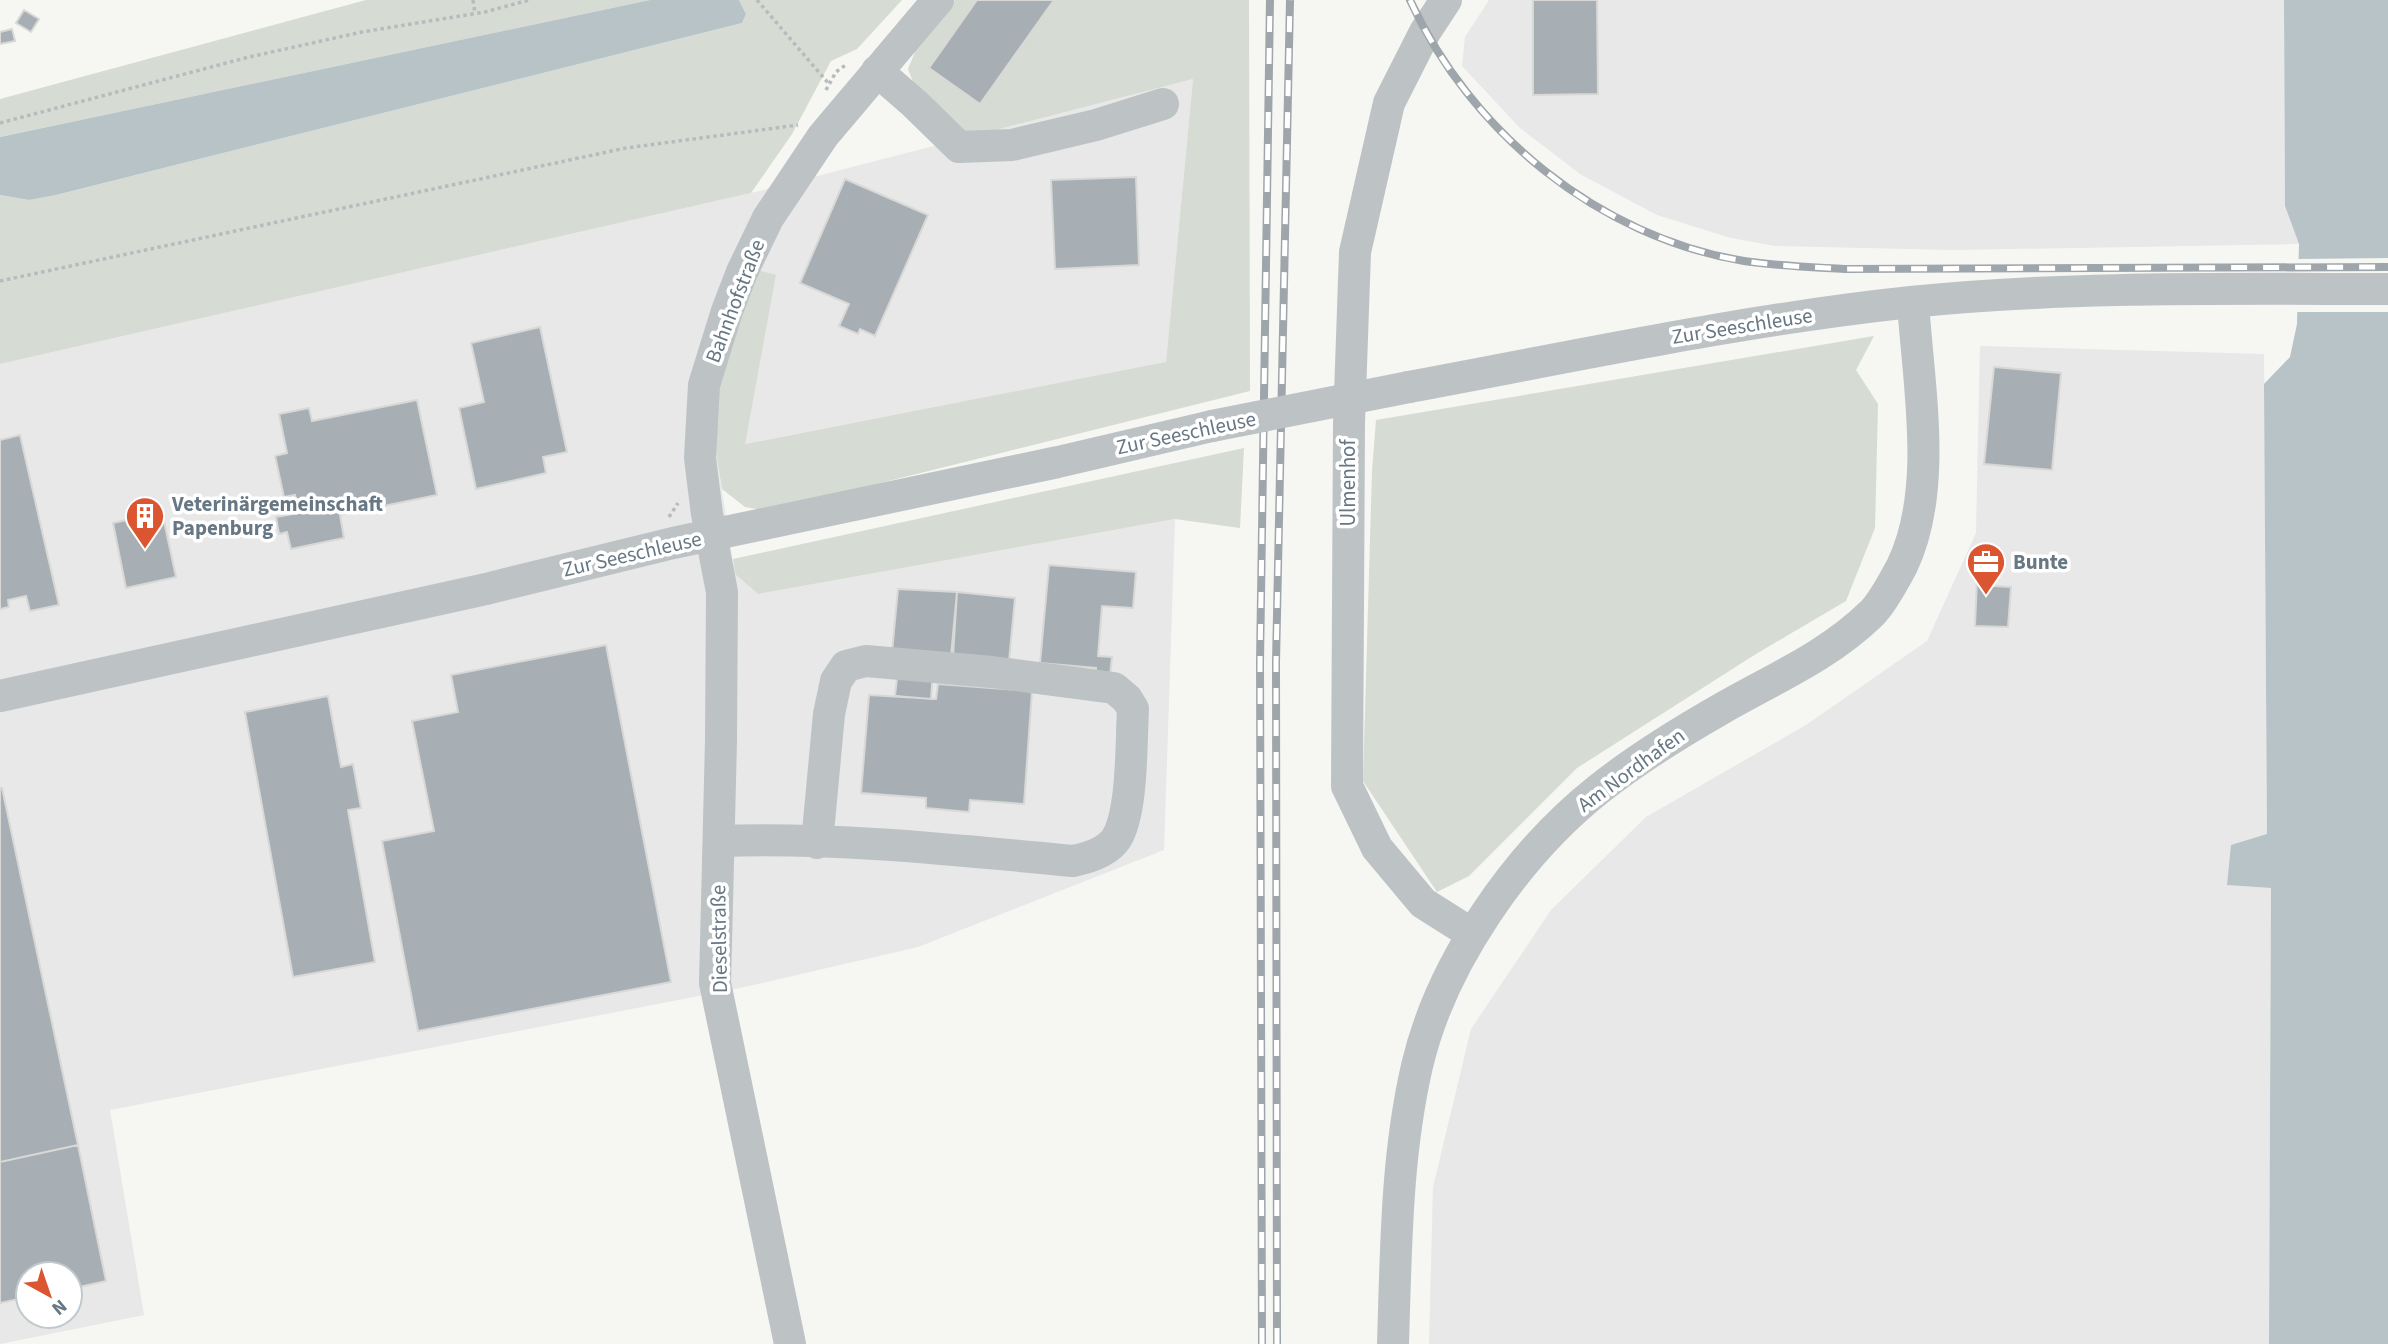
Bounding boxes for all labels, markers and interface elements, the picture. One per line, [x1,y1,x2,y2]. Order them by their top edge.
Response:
street label: Bahnhofstraße [698,235,772,367]
street label: Zur Seeschleuse [1670,300,1814,352]
street label: Zur Seeschleuse [1113,404,1259,462]
street label: Ulmenhof [1333,439,1363,527]
place label: Veterinärgemeinschaft Papenburg [171,489,383,543]
building icon: Veterinärgemeinschaft Papenburg [124,495,166,550]
street label: Zur Seeschleuse [559,523,705,585]
office icon: Bunte [1965,541,2007,596]
place label: Bunte [2013,547,2068,577]
street label: Am Nordhafen [1571,721,1691,819]
street label: Dieselstraße [703,885,735,993]
north arrow [14,1260,84,1330]
text: N [45,1292,72,1321]

